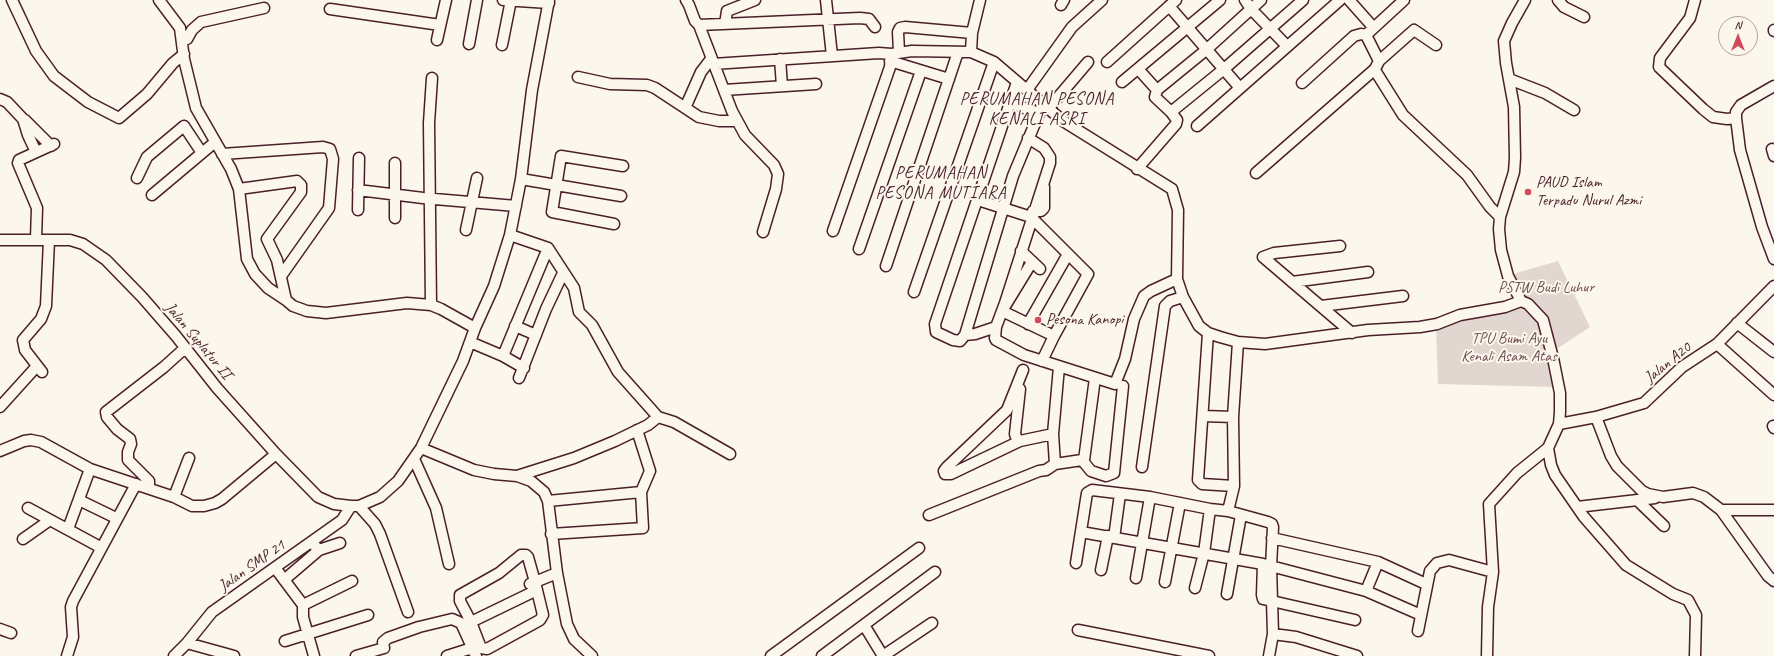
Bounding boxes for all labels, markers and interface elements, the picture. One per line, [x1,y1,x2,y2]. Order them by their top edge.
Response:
north arrow [1718,16,1758,56]
text: N [1735,18,1741,32]
district label: PERUMAHAN PESONA KENALI ASRI [961,90,1113,130]
district label: PERUMAHAN PESONA MUTIARA [876,164,1006,204]
place label: PAUD Islam Terpadu Nurul Azmi [1536,173,1641,211]
marker: PAUD Islam Terpadu Nurul Azmi [1523,187,1533,197]
park label: PSTW Budi Luhur [1498,278,1594,298]
street label: Jalan Suplatur II [160,299,236,383]
place label: Pesona Kanopi [1046,310,1123,330]
marker: Pesona Kanopi [1033,315,1043,325]
park label: TPU Bumi Ayu Kenali Asam Atas [1461,329,1557,367]
street label: Jalan A20 [1641,338,1695,388]
street label: Jalan SMP 21 [215,536,289,596]

